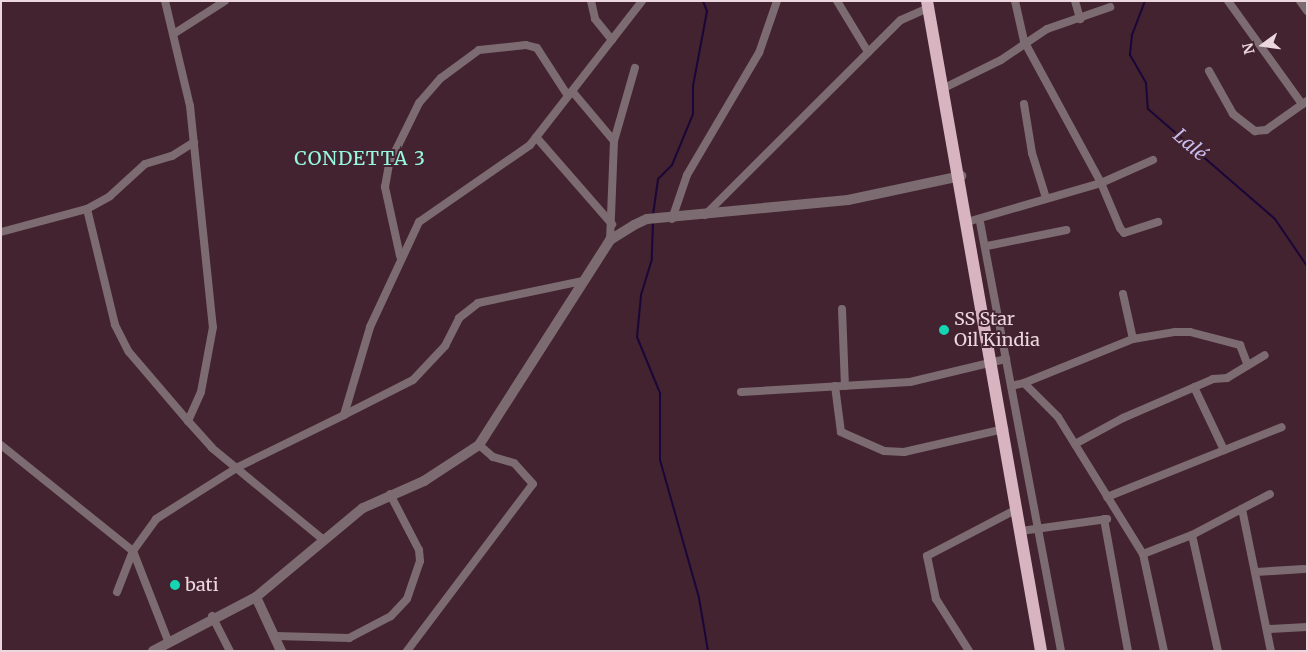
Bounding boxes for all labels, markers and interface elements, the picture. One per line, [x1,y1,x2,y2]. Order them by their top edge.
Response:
north arrow [1238,20,1288,70]
text: N [1238,41,1259,56]
water label: Lalé [1168,124,1212,166]
district label: СONDETTA 3 [293,148,427,170]
place label: SS Star Oil Kindia [954,309,1040,352]
marker: SS Star Oil Kindia [938,324,950,336]
place label: bati [185,574,218,596]
marker: bati [169,579,181,591]

